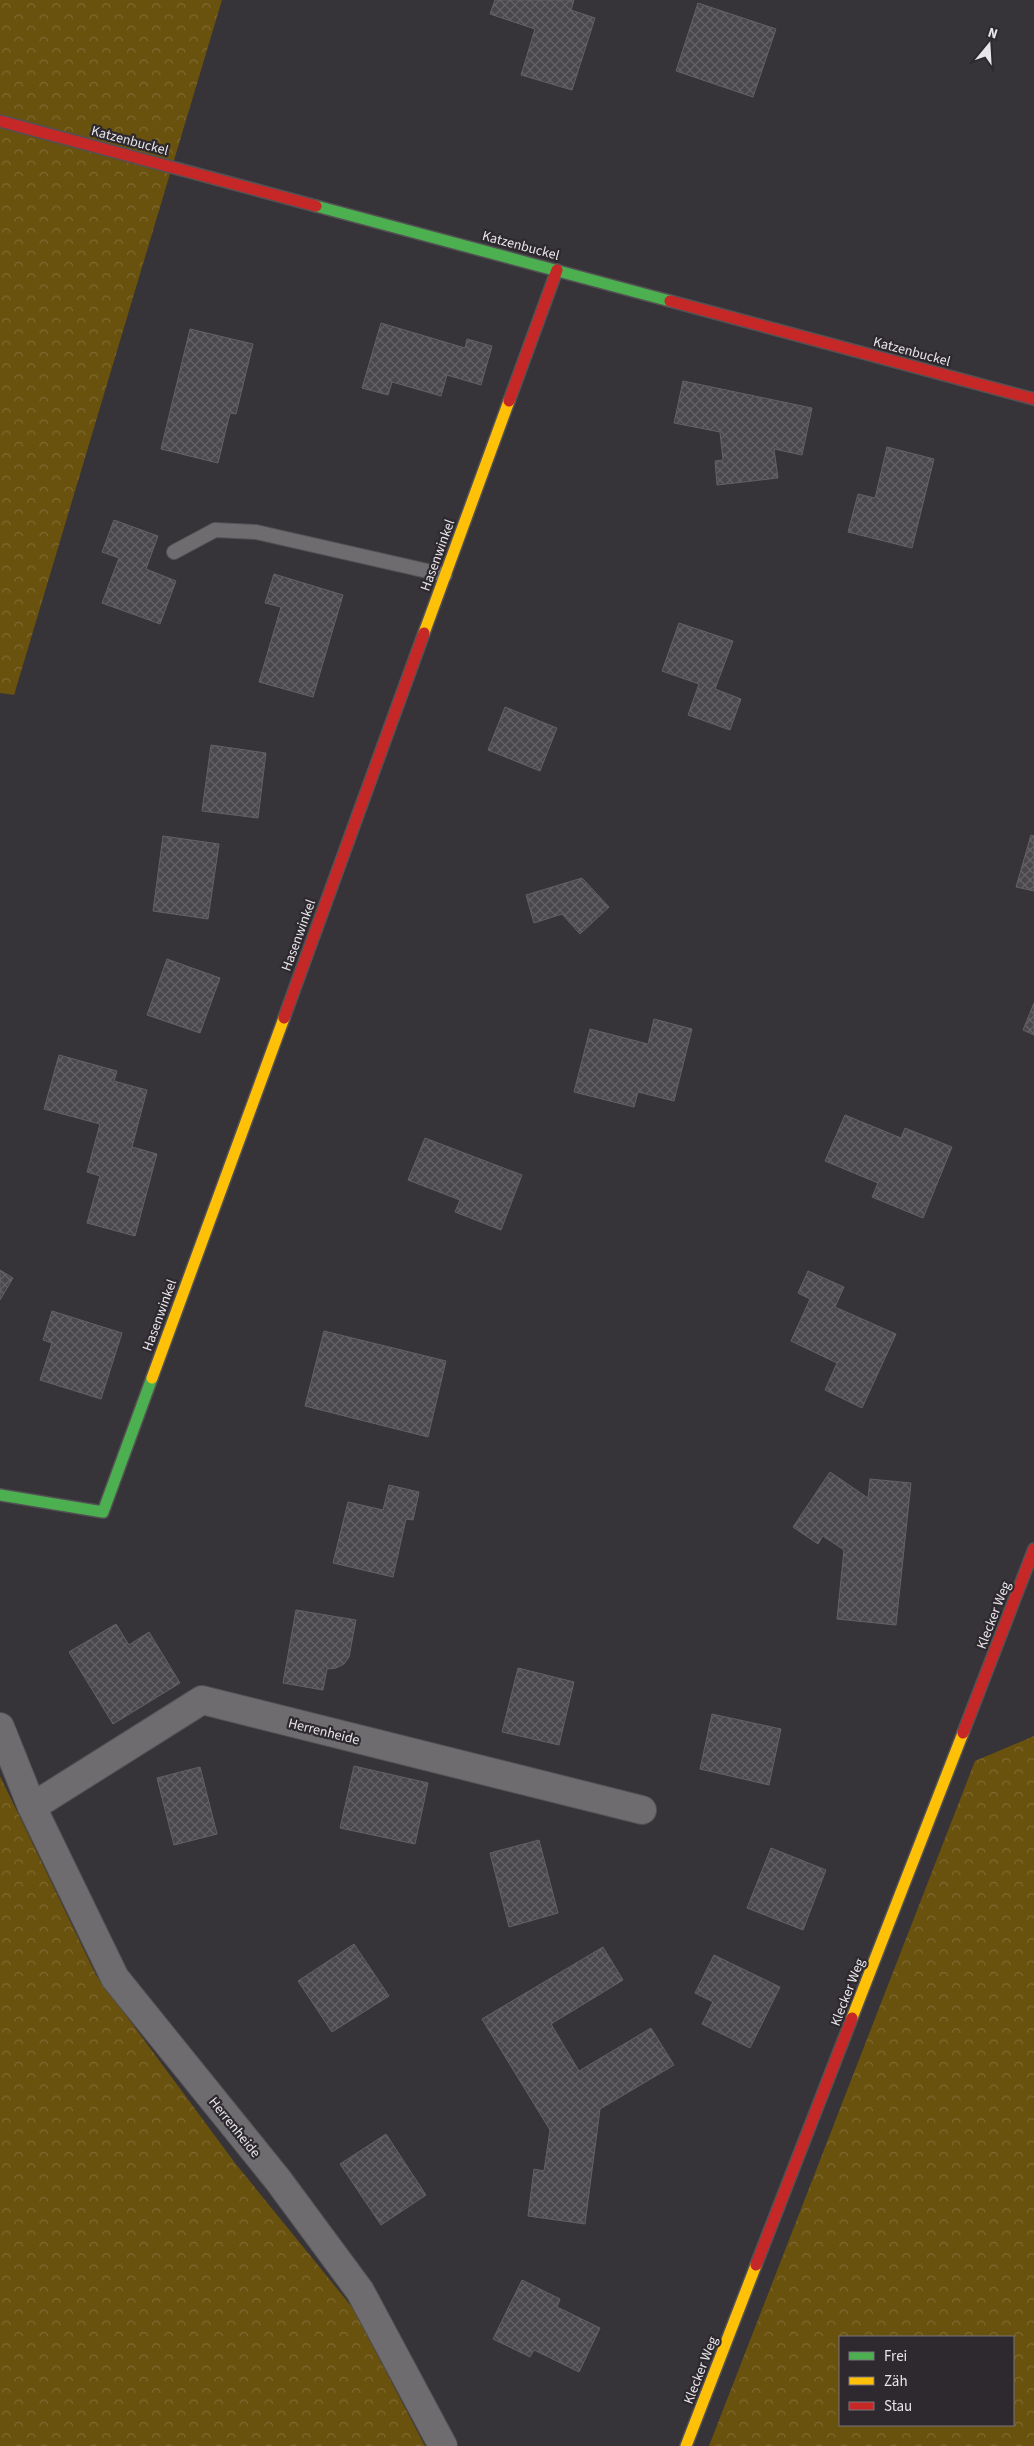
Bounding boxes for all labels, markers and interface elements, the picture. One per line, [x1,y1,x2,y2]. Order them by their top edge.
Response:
north arrow [964,20,1014,70]
text: N [985,23,1000,45]
street label: Katzenbuckel [89,121,171,161]
street label: Katzenbuckel [480,226,562,266]
street label: Katzenbuckel [871,332,953,372]
street label: Hasenwinkel [416,516,460,594]
street label: Hasenwinkel [277,896,321,974]
street label: Hasenwinkel [138,1276,182,1354]
street label: Klecker Weg [972,1579,1016,1652]
street label: Herrenheide [286,1713,362,1751]
street label: Klecker Weg [826,1956,870,2029]
street label: Herrenheide [203,2093,265,2162]
street label: Klecker Weg [679,2334,723,2407]
legend [839,2336,1014,2426]
text: Frei [884,2346,907,2367]
text: Zäh [884,2371,908,2392]
text: Stau [884,2396,912,2417]

